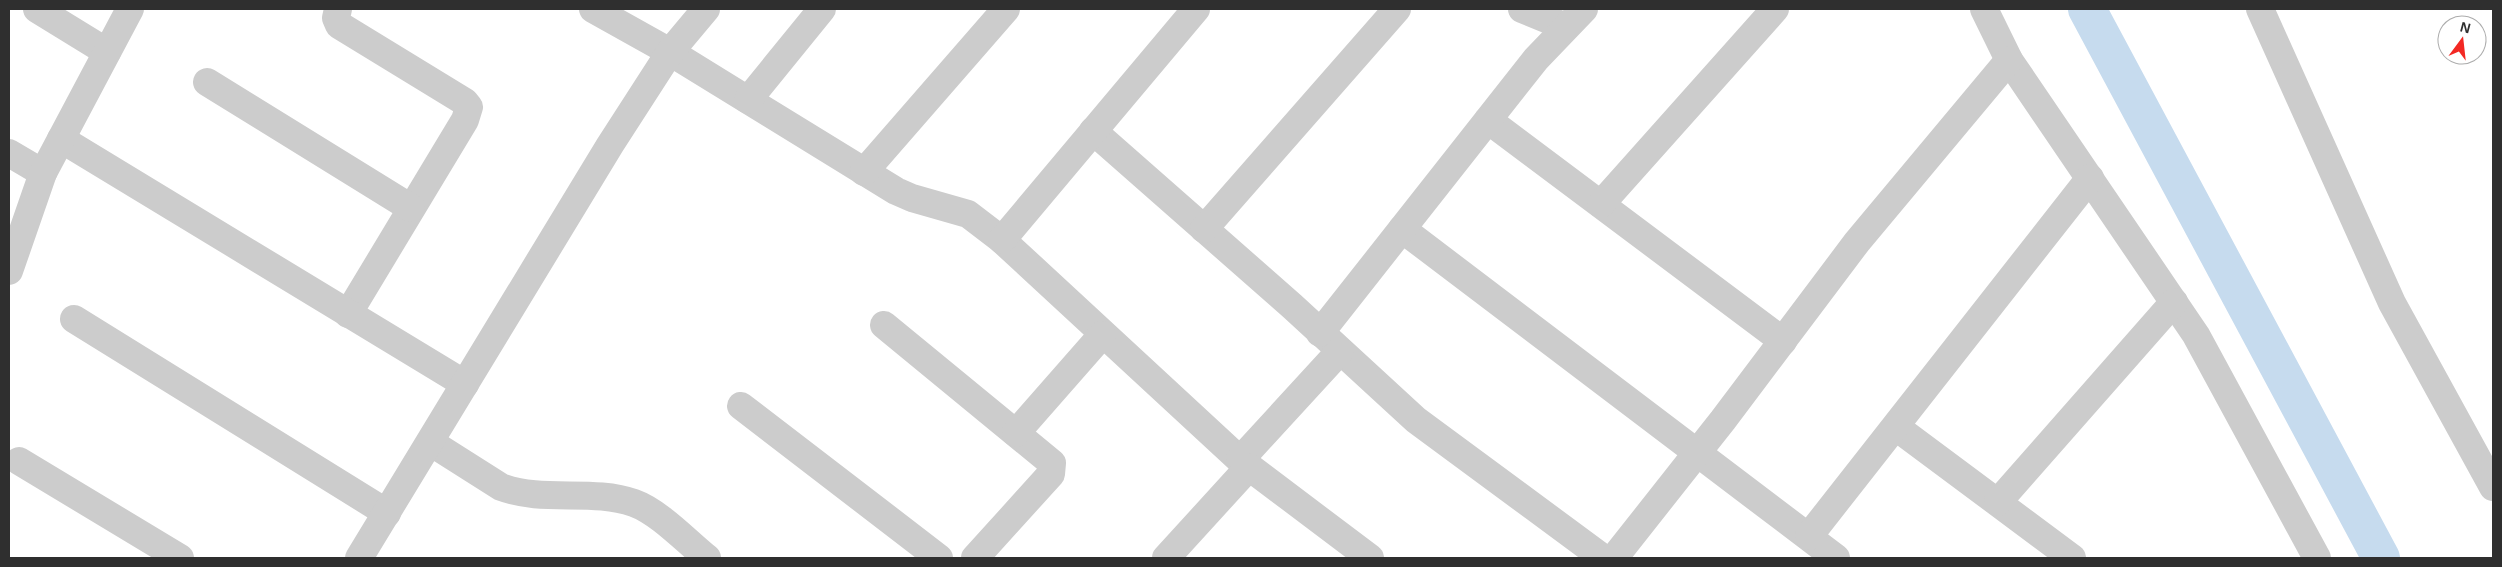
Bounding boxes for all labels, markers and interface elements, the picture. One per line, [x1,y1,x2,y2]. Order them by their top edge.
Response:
north arrow [2437,15,2487,65]
text: N [2458,18,2472,36]

